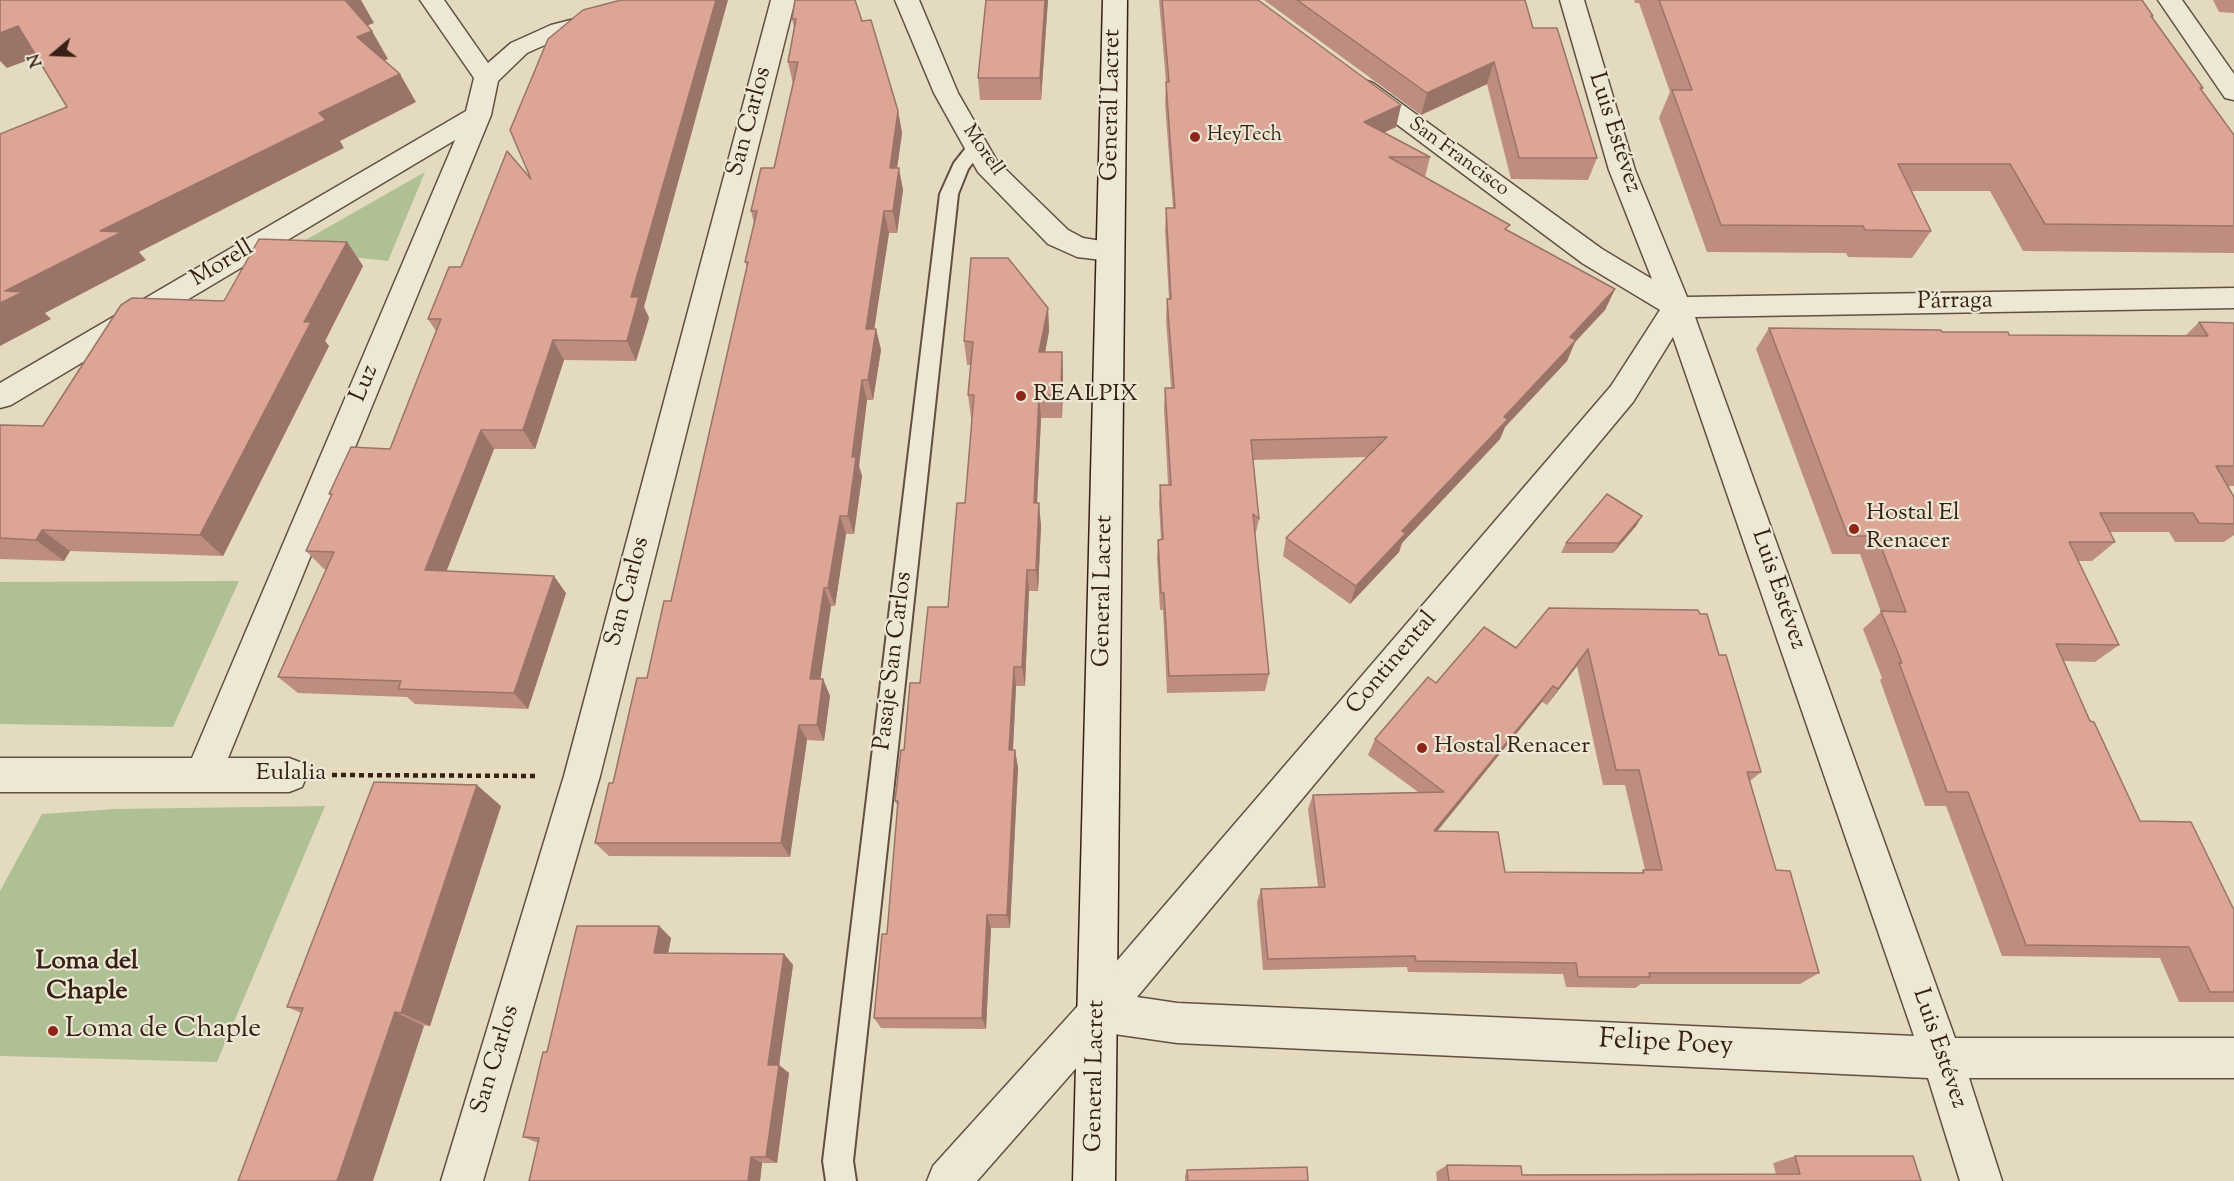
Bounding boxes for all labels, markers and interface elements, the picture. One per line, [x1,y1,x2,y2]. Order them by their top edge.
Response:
north arrow [24,24,84,84]
street label: General Lacret [1097,29,1129,181]
text: N [24,50,49,70]
street label: San Carlos [723,64,779,180]
street label: Luis Estévez [1580,69,1646,197]
street label: San Francisco [1403,113,1513,203]
street label: Morell [956,121,1008,181]
place label: HeyTech [1207,125,1282,149]
marker: HeyTech [1188,130,1202,144]
street label: Morell [186,235,260,295]
street label: Párraga [1917,288,1993,318]
street label: Luz [345,361,387,407]
place label: REALPIX [1033,382,1138,410]
marker: REALPIX [1014,389,1028,403]
place label: Hostal El Renacer [1866,501,1960,557]
street label: General Lacret [1089,515,1121,667]
marker: Hostal El Renacer [1847,522,1861,536]
street label: Luis Estévez [1743,526,1811,654]
street label: San Carlos [601,534,657,650]
street label: Pasaje San Carlos [870,570,920,752]
street label: Continental [1342,607,1444,721]
place label: Hostal Renacer [1434,734,1590,762]
marker: Hostal Renacer [1415,741,1429,755]
street label: Eulalia [256,761,326,789]
district label: Loma del Chaple [36,948,138,1010]
street label: Luis Estévez [1904,985,1972,1113]
street label: General Lacret [1081,1000,1113,1152]
street label: San Carlos [467,1002,527,1118]
place label: Loma de Chaple [65,1014,261,1048]
marker: Loma de Chaple [46,1024,60,1038]
street label: Felipe Poey [1598,1025,1734,1065]

